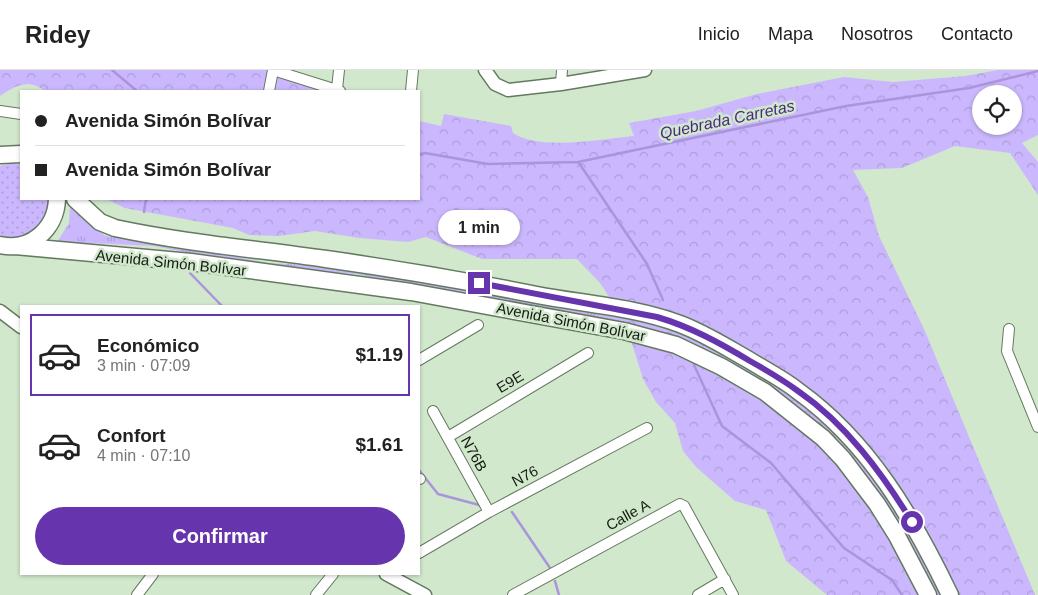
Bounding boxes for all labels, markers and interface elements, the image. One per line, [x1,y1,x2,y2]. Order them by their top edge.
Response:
text: Ridey [25,21,90,48]
text: Inicio [698,24,740,44]
text: Mapa [768,24,813,44]
text: Nosotros [841,24,913,44]
text: Contacto [941,24,1013,44]
map controls [972,85,1022,135]
button: locate [972,85,1022,135]
water label: Quebrada Carretas [658,97,796,142]
text: Avenida Simón Bolívar [65,110,271,131]
text: Avenida Simón Bolívar [65,159,271,180]
callout: 1 min [438,210,520,246]
text: 1 min [458,219,500,236]
street label: Avenida Simón Bolívar [95,246,247,279]
route end [468,272,490,294]
street label: Avenida Simón Bolívar [495,299,647,344]
icon: car [37,333,82,378]
text: Económico [97,335,199,356]
text: $1.19 [355,344,403,365]
text: 3 min · 07:09 [97,357,190,374]
street label: E9E [493,367,526,396]
icon: car [37,423,82,468]
text: Confort [97,425,166,446]
street label: N76B [458,433,491,474]
text: $1.61 [355,434,403,455]
text: 4 min · 07:10 [97,447,190,464]
street label: N76 [509,462,541,490]
street label: Calle A [603,496,653,534]
button: Confirmar [35,507,405,565]
route start [901,511,923,533]

